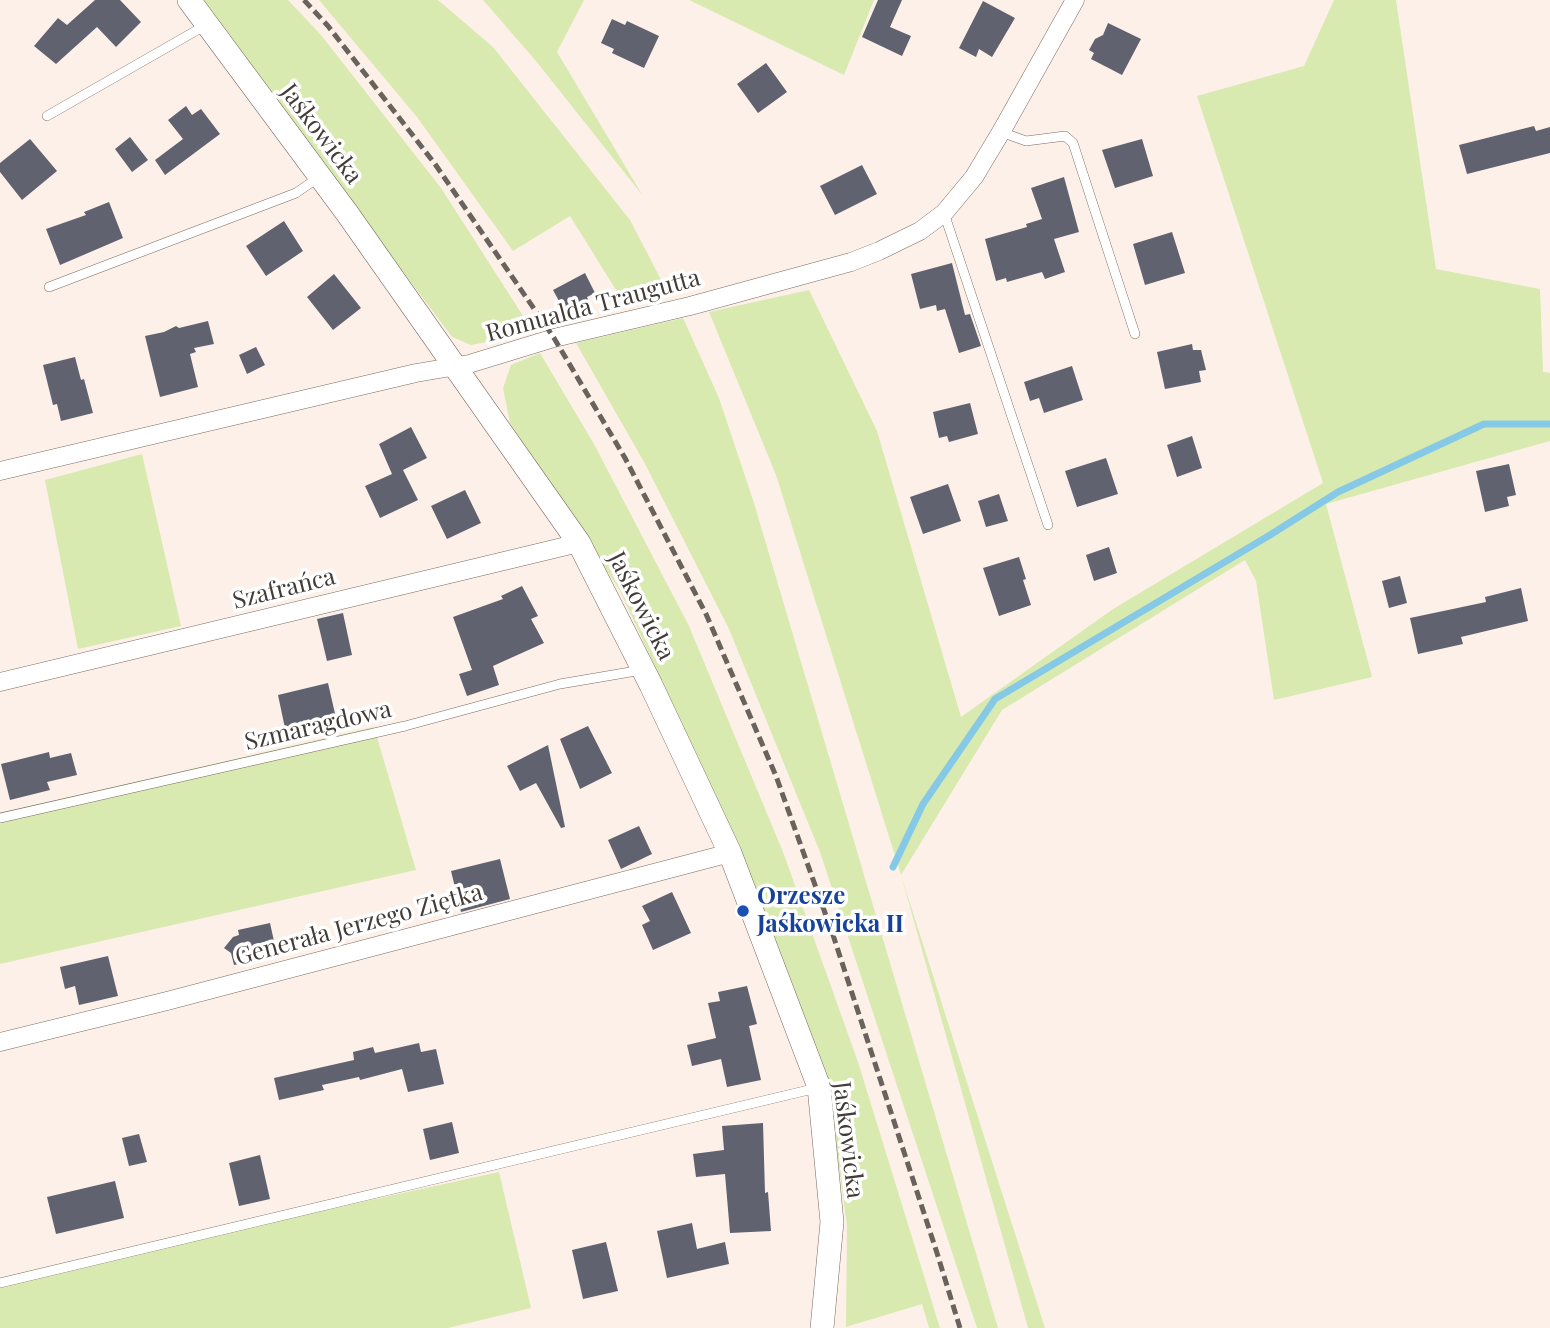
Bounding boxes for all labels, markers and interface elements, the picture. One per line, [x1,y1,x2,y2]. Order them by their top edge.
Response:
street label: Jaśkowicka [274,78,368,190]
street label: Romualda Traugutta [483,264,703,348]
street label: Jaśkowicka [601,547,681,665]
street label: Szafrańca [230,562,338,616]
street label: Szmaragdowa [242,695,394,757]
street label: Generała Jerzego Ziętka [232,878,486,972]
place label: Orzesze Jaśkowicka II [757,883,904,939]
marker: Orzesze Jaśkowicka II [735,903,751,919]
street label: Jaśkowicka [827,1080,869,1200]

